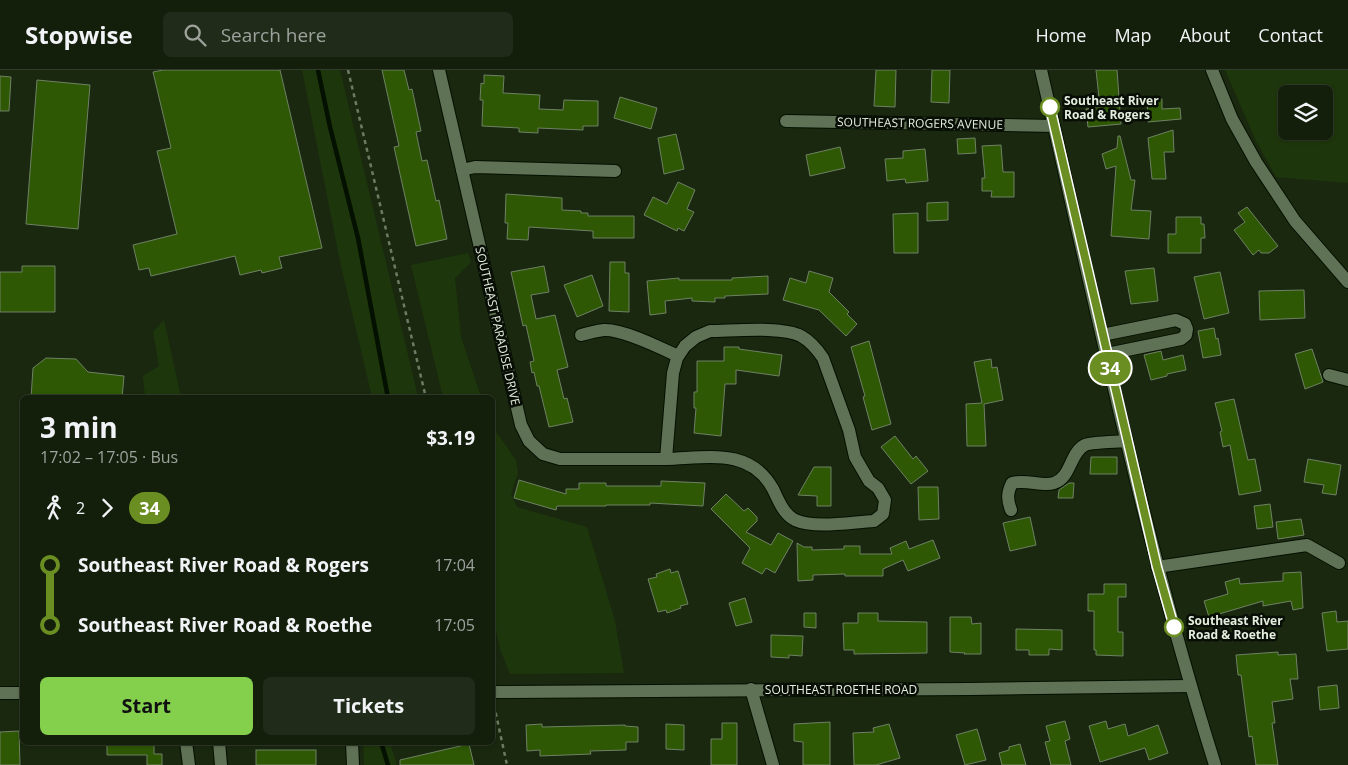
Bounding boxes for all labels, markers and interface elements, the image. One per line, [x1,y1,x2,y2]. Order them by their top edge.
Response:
search box [163,12,513,57]
text: Stopwise [25,18,133,51]
icon: search [181,21,209,49]
text: Search here [221,22,327,48]
text: Home [1036,23,1086,47]
text: Map [1114,23,1152,47]
text: About [1180,23,1230,47]
text: Contact [1258,23,1323,47]
map controls [1278,85,1333,140]
button: layers [1278,85,1333,140]
place label: Southeast River Road & Rogers [1064,92,1159,123]
marker: Southeast River Road & Rogers [1040,97,1060,117]
street label: SOUTHEAST ROGERS AVENUE [837,113,1003,133]
street label: SOUTHEAST PARADISE DRIVE [471,245,525,407]
line badge: 34 [1088,352,1132,384]
text: 34 [1100,356,1120,380]
text: 3 min [40,408,118,446]
text: $3.19 [426,425,475,451]
text: 17:02 – 17:05 · Bus [40,446,178,468]
icon: walk [40,494,68,522]
icon: forward [93,494,121,522]
text: 34 [139,496,160,520]
text: 2 [76,497,85,519]
text: Southeast River Road & Rogers [78,552,369,578]
text: 17:04 [434,554,475,576]
text: Southeast River Road & Roethe [78,612,372,638]
place label: Southeast River Road & Roethe [1188,612,1283,643]
text: 17:05 [434,614,475,636]
marker: Southeast River Road & Roethe [1164,617,1184,637]
button: Start [40,677,253,735]
button: Tickets [263,677,475,735]
street label: SOUTHEAST ROETHE ROAD [765,681,917,698]

